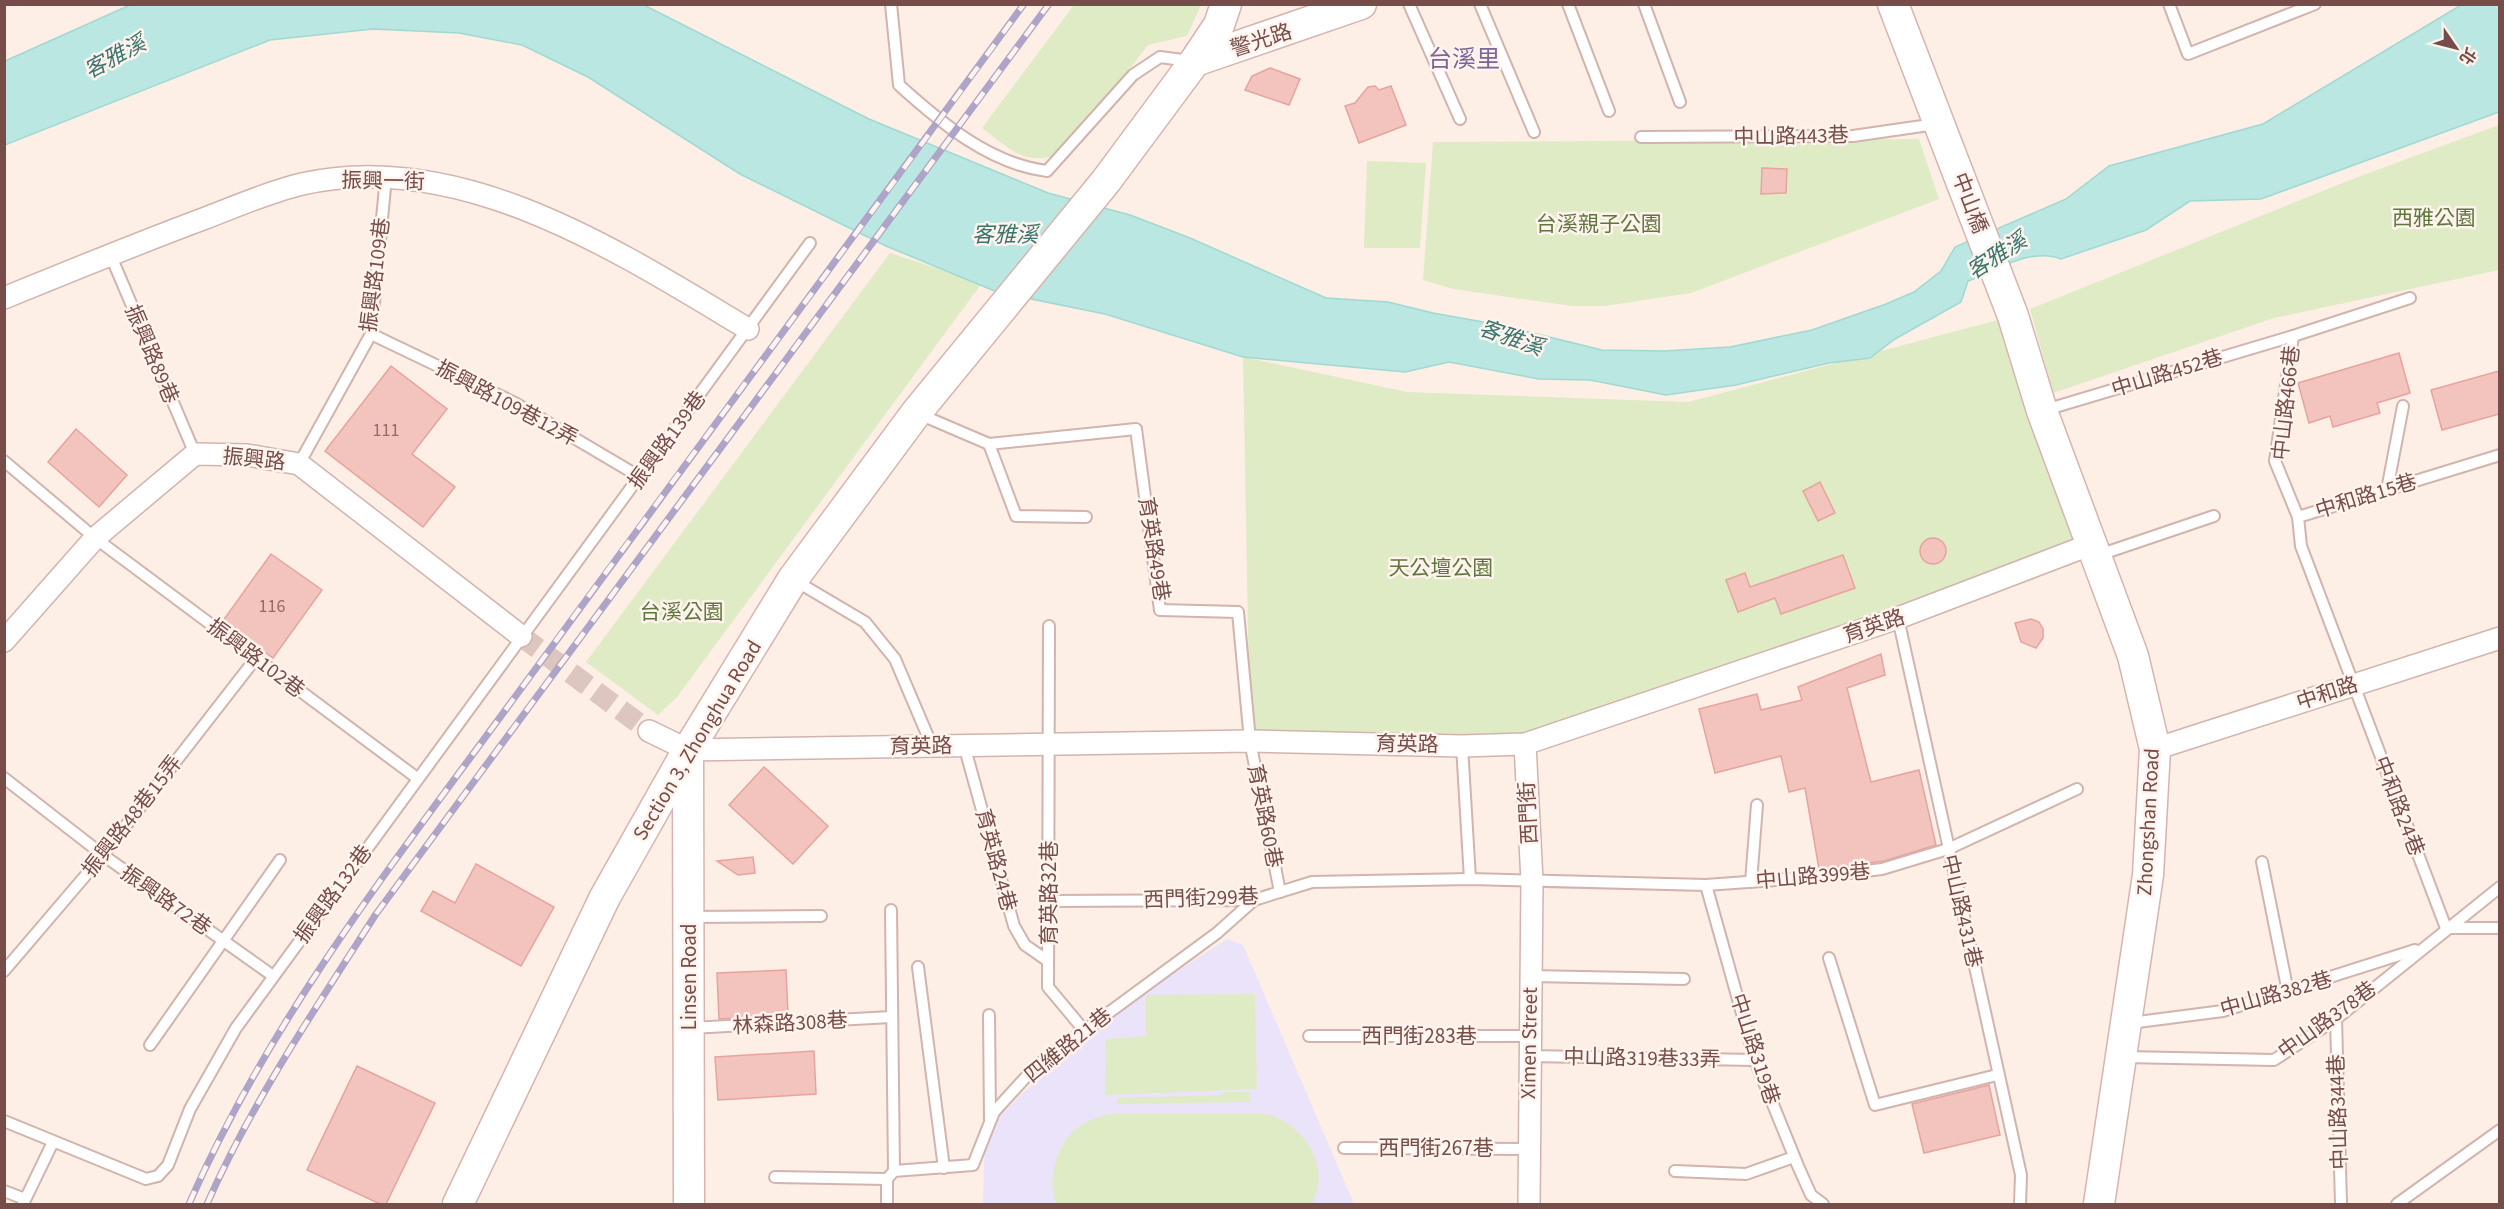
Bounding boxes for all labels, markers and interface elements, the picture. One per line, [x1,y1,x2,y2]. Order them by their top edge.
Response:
street label: 警光路 [1226,16,1296,64]
north arrow [2426,18,2486,78]
water label: 客雅溪 [78,26,154,87]
district label: 台溪里 [1428,42,1500,77]
text: 北 [2454,43,2481,69]
street label: 中山路443巷 [1733,120,1849,152]
street label: 振興一街 [341,165,425,197]
street label: 中山橋 [1945,168,1995,238]
park label: 西雅公園 [2392,203,2476,233]
park label: 台溪親子公園 [1536,209,1662,239]
street label: 振興路109巷 [353,216,397,334]
water label: 客雅溪 [972,219,1041,251]
water label: 客雅溪 [1961,223,2036,287]
street label: 振興路89巷 [118,300,186,408]
water label: 客雅溪 [1475,312,1550,365]
street label: 中山路452巷 [2107,342,2227,404]
street label: 中山路466巷 [2265,344,2307,462]
street label: 振興路109巷12弄 [431,353,583,453]
street label: 振興路139巷 [621,385,713,495]
house number: 111 [373,418,399,443]
street label: 振興路 [221,441,287,477]
street label: 中和路15巷 [2311,466,2421,526]
street label: 育英路49巷 [1131,495,1177,603]
park label: 天公壇公園 [1389,553,1494,583]
house number: 116 [259,594,285,619]
park label: 台溪公園 [640,597,724,627]
street label: 育英路 [1839,602,1909,650]
street label: 振興路102巷 [201,611,311,705]
street label: Section 3, Zhonghua Road [625,634,769,846]
street label: 中和路 [2292,669,2362,717]
street label: 育英路 [1375,728,1439,760]
street label: 育英路 [889,730,953,762]
street label: Zhongshan Road [2129,747,2167,897]
street label: 振興路48巷15弄 [75,749,189,883]
street label: 中和路24巷 [2366,752,2432,860]
street label: 育英路60巷 [1240,762,1290,870]
street label: 西門街 [1511,781,1545,845]
street label: 育英路24巷 [968,805,1024,915]
street label: 振興路132巷 [287,839,379,949]
street label: 育英路32巷 [1034,841,1064,945]
street label: 中山路431巷 [1934,851,1990,971]
street label: 中山路399巷 [1754,856,1872,896]
street label: 振興路72巷 [114,858,218,942]
street label: 西門街299巷 [1143,881,1259,915]
street label: Linsen Road [674,924,704,1030]
street label: 中山路382巷 [2216,964,2336,1024]
street label: 中山路378巷 [2272,974,2382,1066]
street label: Ximen Street [1513,987,1545,1099]
street label: 中山路319巷 [1723,990,1787,1108]
street label: 四維路21巷 [1018,1000,1118,1090]
street label: 林森路308巷 [732,1005,848,1041]
street label: 西門街283巷 [1361,1021,1477,1051]
street label: 中山路319巷33弄 [1563,1042,1721,1074]
street label: 中山路344巷 [2321,1054,2355,1170]
street label: 西門街267巷 [1378,1133,1494,1163]

